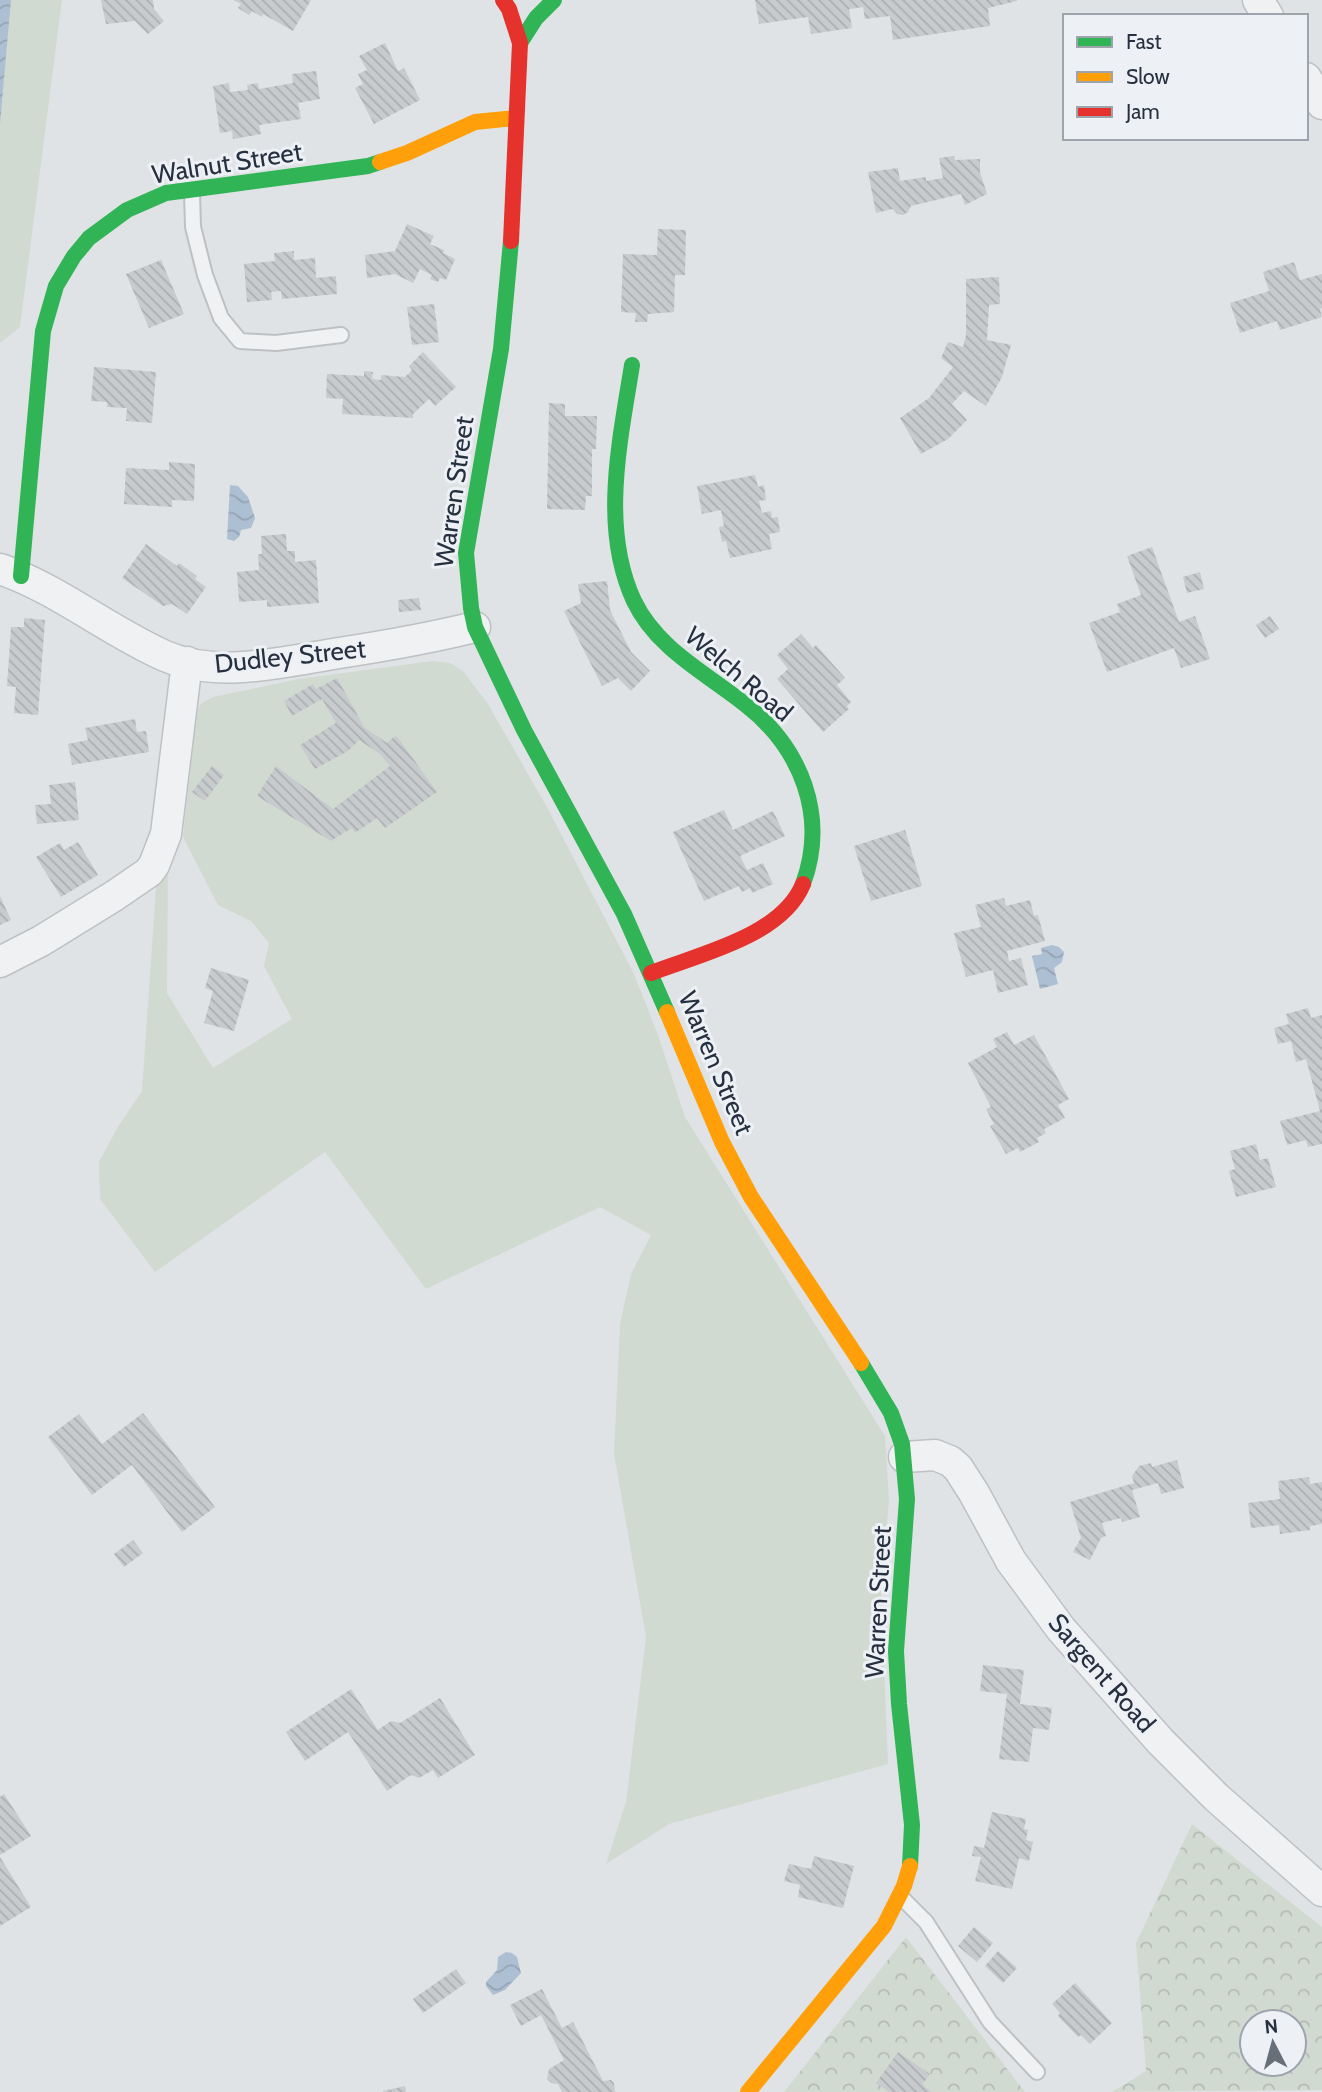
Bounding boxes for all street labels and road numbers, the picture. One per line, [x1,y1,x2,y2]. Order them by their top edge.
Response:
street label: Walnut Street [150,135,305,191]
street label: Warren Street [428,414,480,570]
street label: Welch Road [679,620,799,728]
street label: Dudley Street [213,632,367,680]
street label: Warren Street [671,986,761,1140]
street label: Warren Street [858,1525,898,1679]
street label: Sargent Road [1042,1607,1162,1739]

